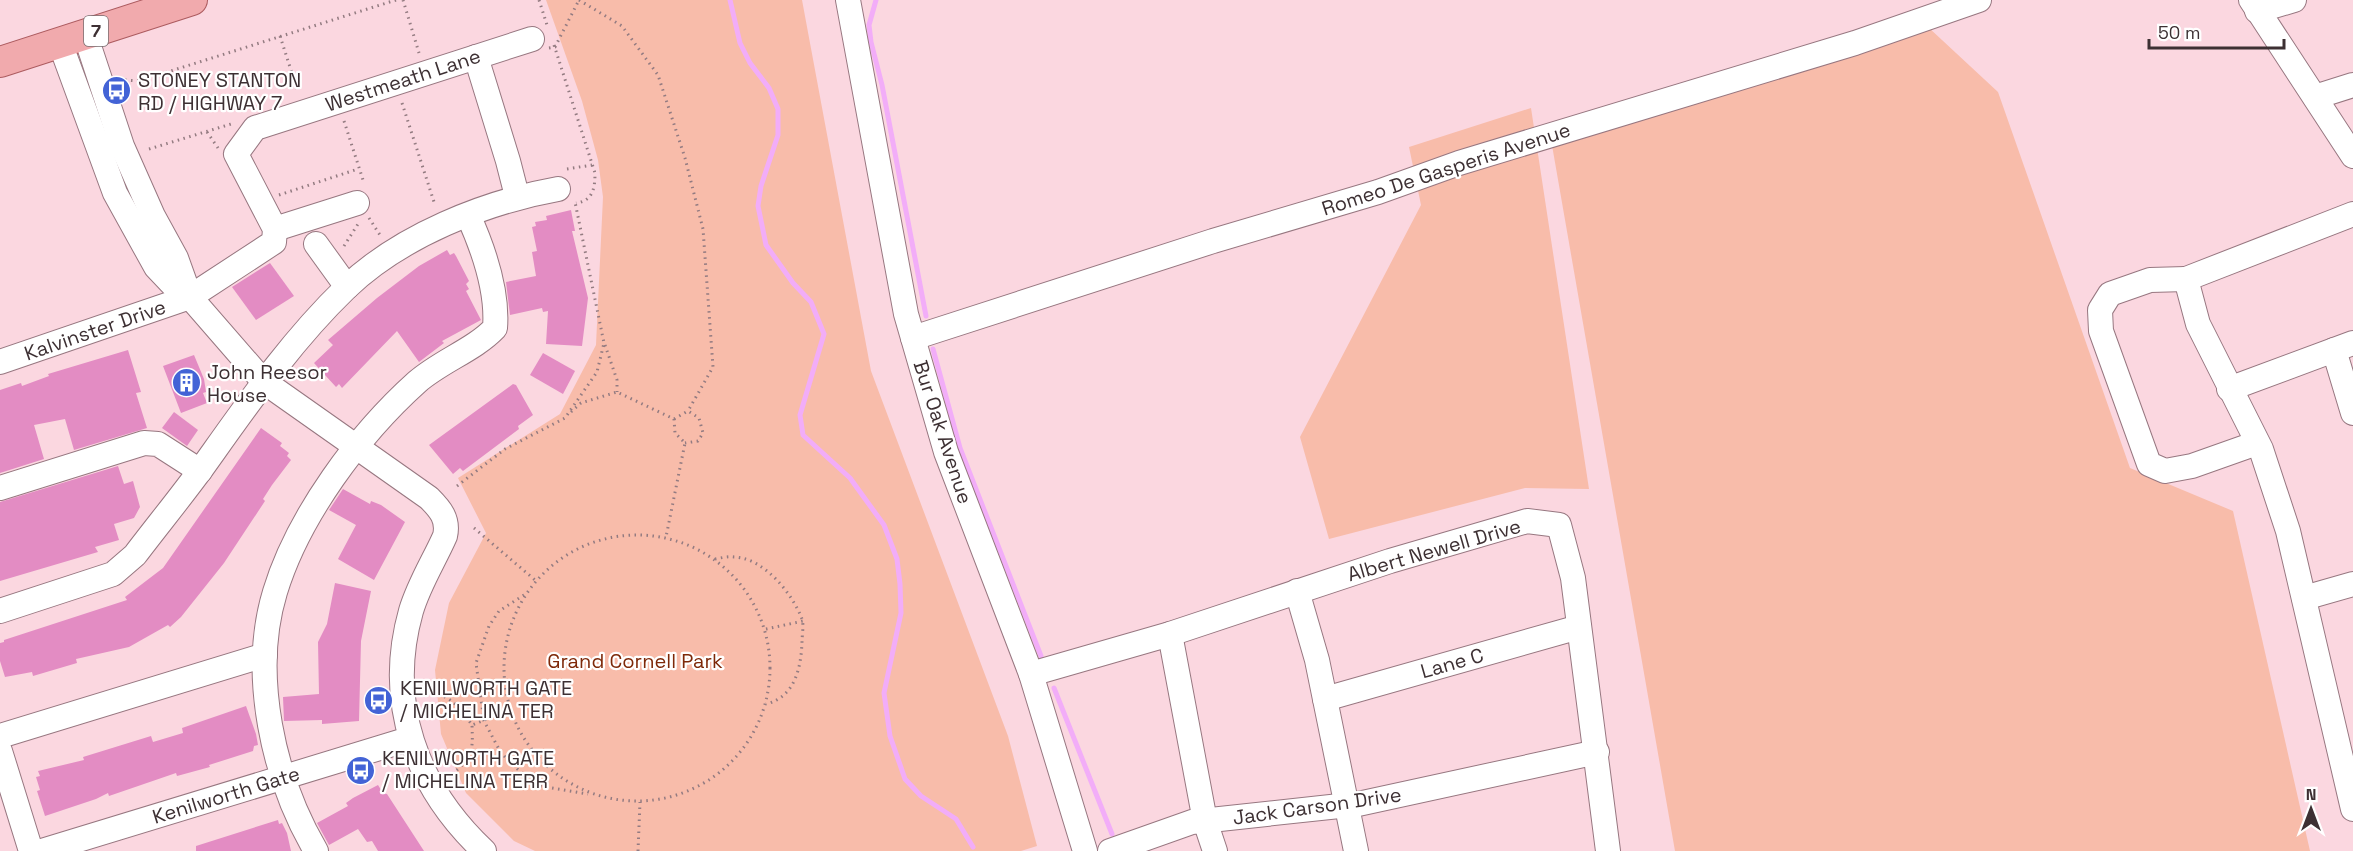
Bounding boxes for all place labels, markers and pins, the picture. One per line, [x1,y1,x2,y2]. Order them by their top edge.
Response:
place label: STONEY STANTON RD / HIGHWAY 7 [138,67,301,116]
bus stop icon: STONEY STANTON RD / HIGHWAY 7 [101,75,133,107]
place label: John Reesor House [207,359,327,408]
building icon: John Reesor House [170,367,202,399]
place label: KENILWORTH GATE / MICHELINA TER [400,675,572,724]
bus stop icon: KENILWORTH GATE / MICHELINA TER [363,684,395,716]
place label: KENILWORTH GATE / MICHELINA TERR [382,745,554,794]
bus stop icon: KENILWORTH GATE / MICHELINA TERR [345,754,377,786]

